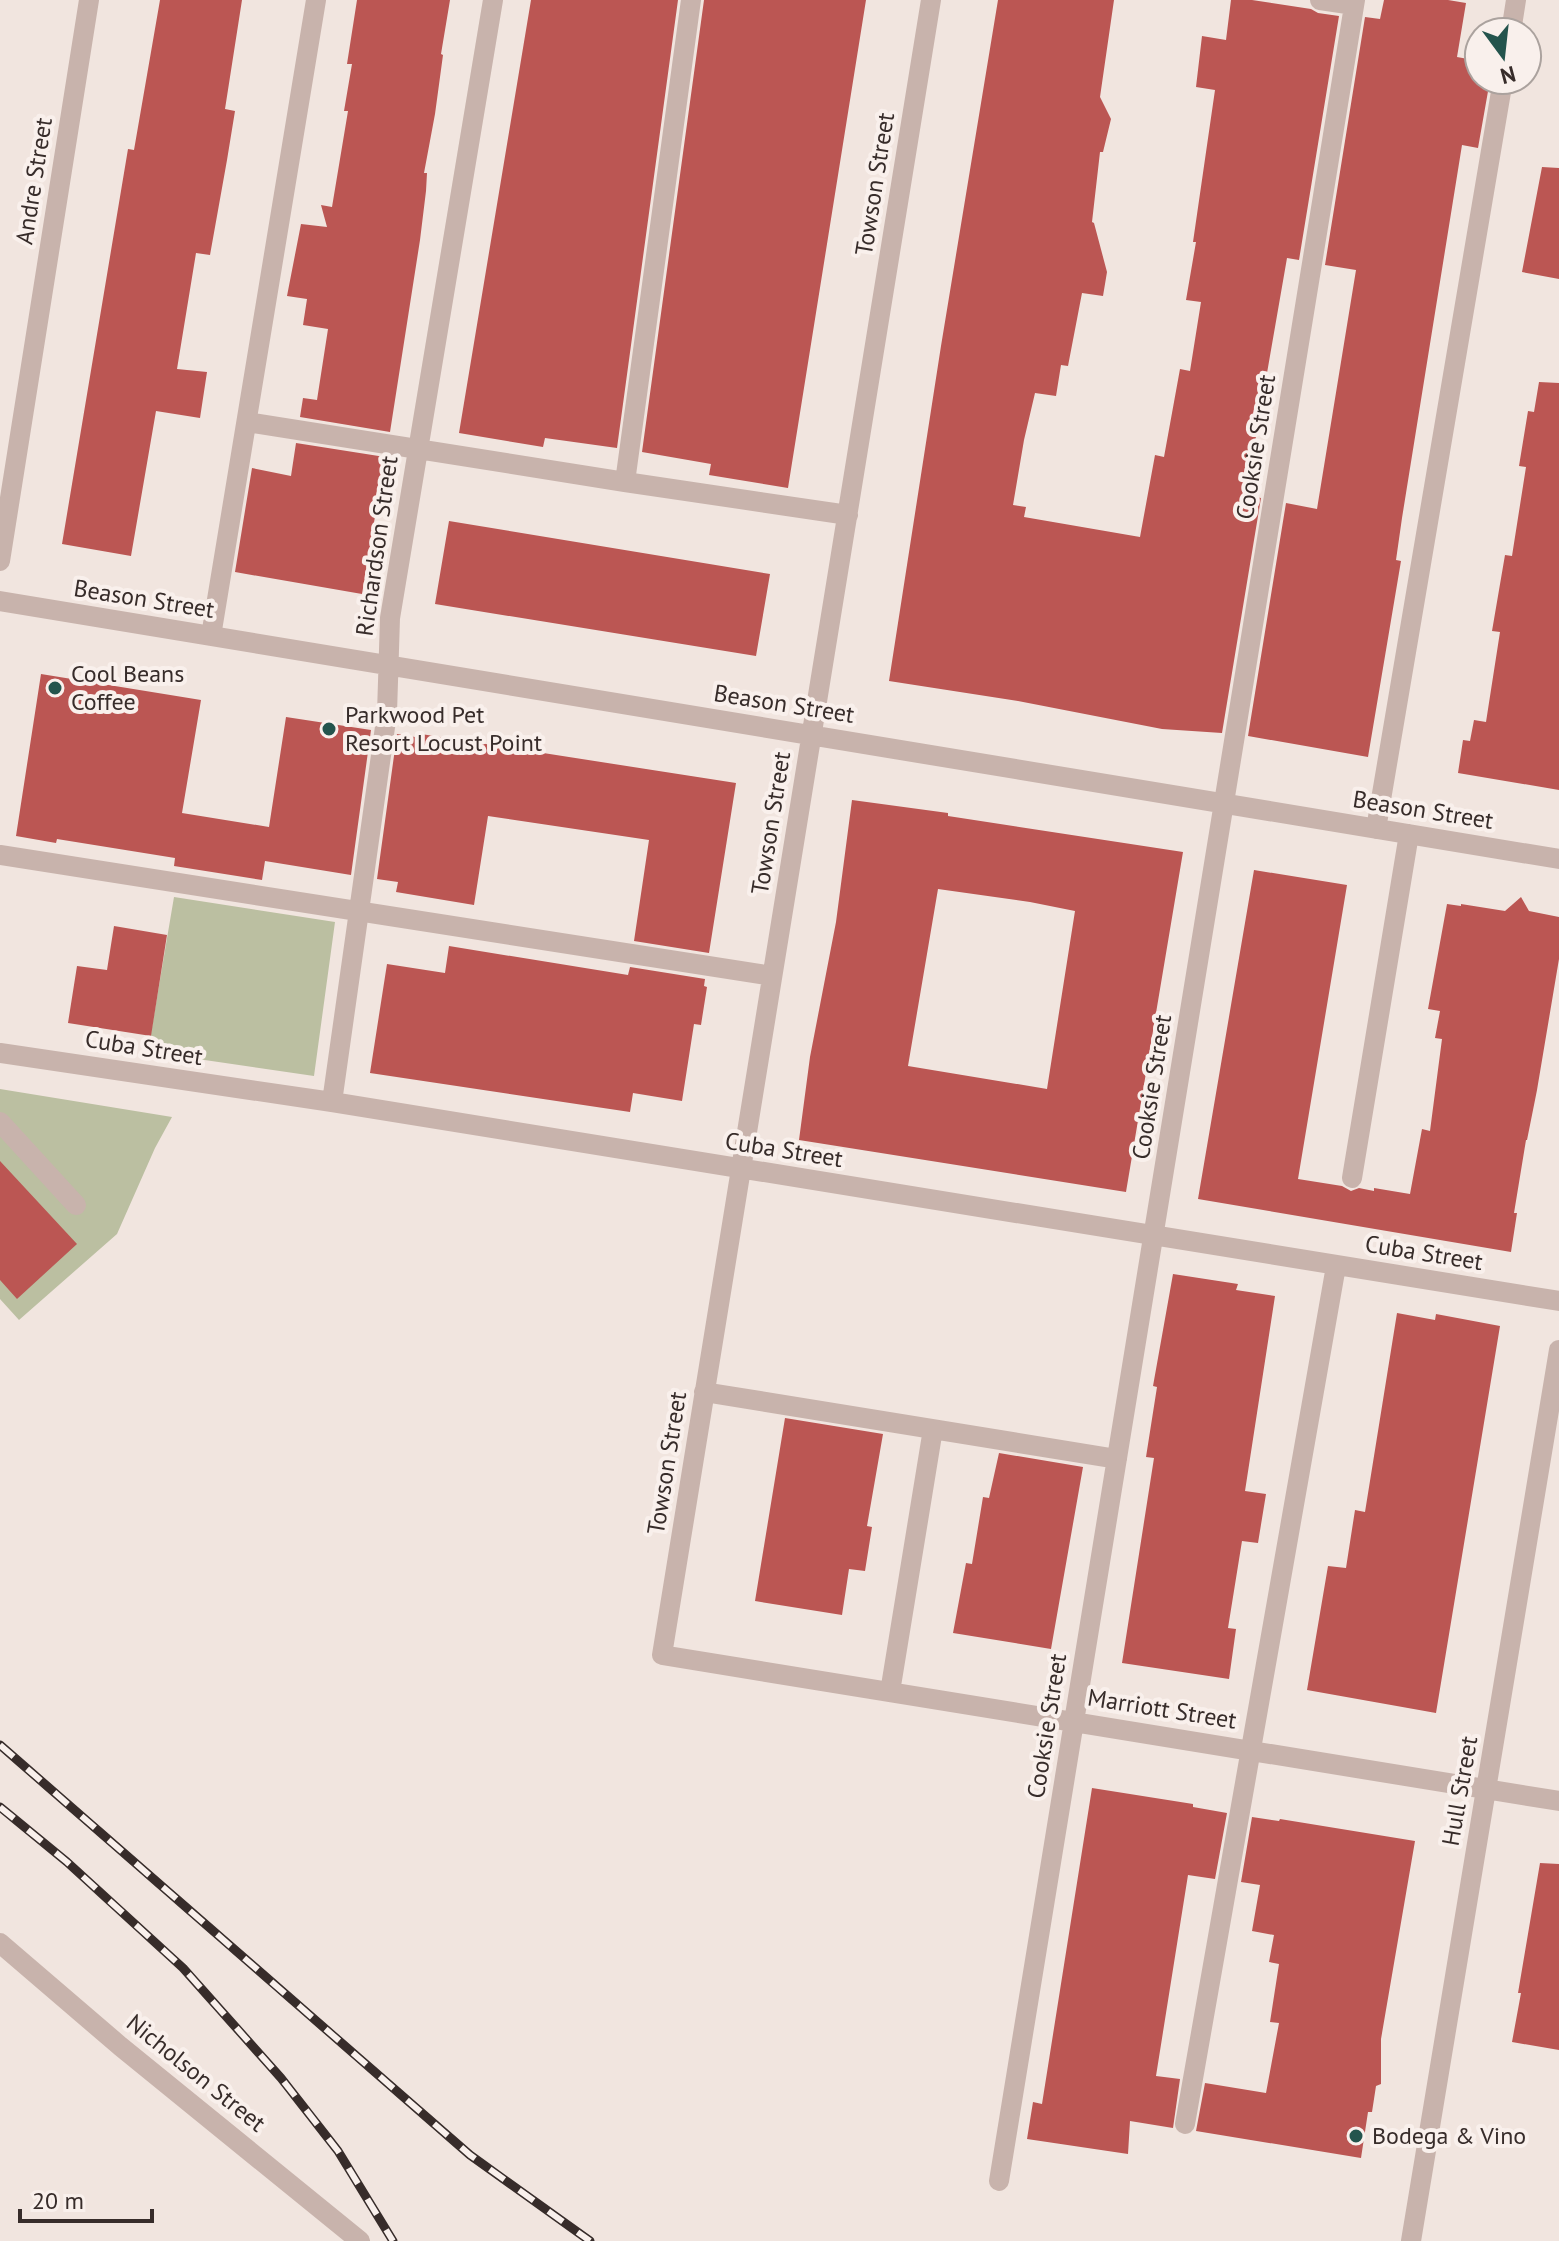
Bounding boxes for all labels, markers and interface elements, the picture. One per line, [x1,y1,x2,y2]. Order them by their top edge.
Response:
north arrow [1463,16,1543,96]
text: N [1498,60,1519,91]
street label: Towson Street [848,110,901,258]
street label: Andre Street [8,115,59,247]
street label: Cooksie Street [1229,372,1282,522]
street label: Richardson Street [349,454,404,638]
street label: Beason Street [72,572,217,625]
place label: Cool Beans Coffee [71,658,184,717]
street label: Beason Street [712,677,857,730]
marker: Cool Beans Coffee [46,679,64,697]
place label: Parkwood Pet Resort Locust Point [345,699,542,758]
marker: Parkwood Pet Resort Locust Point [320,720,338,738]
street label: Towson Street [744,749,797,897]
street label: Beason Street [1351,783,1496,836]
street label: Cooksie Street [1125,1012,1178,1162]
street label: Cuba Street [83,1023,205,1072]
street label: Cuba Street [723,1125,845,1174]
street label: Cuba Street [1363,1228,1485,1277]
street label: Towson Street [640,1389,693,1537]
street label: Cooksie Street [1020,1651,1073,1801]
street label: Marriott Street [1085,1681,1239,1736]
street label: Hull Street [1435,1734,1484,1848]
street label: Nicholson Street [120,2007,272,2138]
place label: Bodega & Vino [1372,2120,1526,2151]
marker: Bodega & Vino [1347,2127,1365,2145]
scale bar [20,2173,152,2223]
text: 20 m [32,2185,84,2216]

